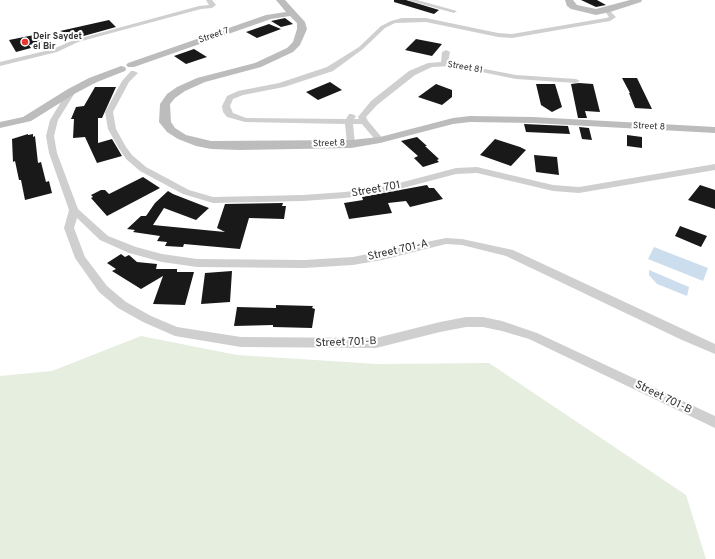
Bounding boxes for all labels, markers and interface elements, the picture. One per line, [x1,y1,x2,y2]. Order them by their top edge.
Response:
street label: Street 7 [197,26,231,46]
place label: Deir Saydet el Bir [33,32,82,53]
marker: Deir Saydet el Bir [20,37,30,47]
street label: Street 81 [446,60,484,76]
street label: Street 8 [633,121,665,133]
street label: Street 8 [313,138,345,150]
street label: Street 701 [351,179,401,201]
street label: Street 701-A [366,238,430,264]
street label: Street 701-B [315,335,377,351]
street label: Street 701-B [633,379,693,417]

